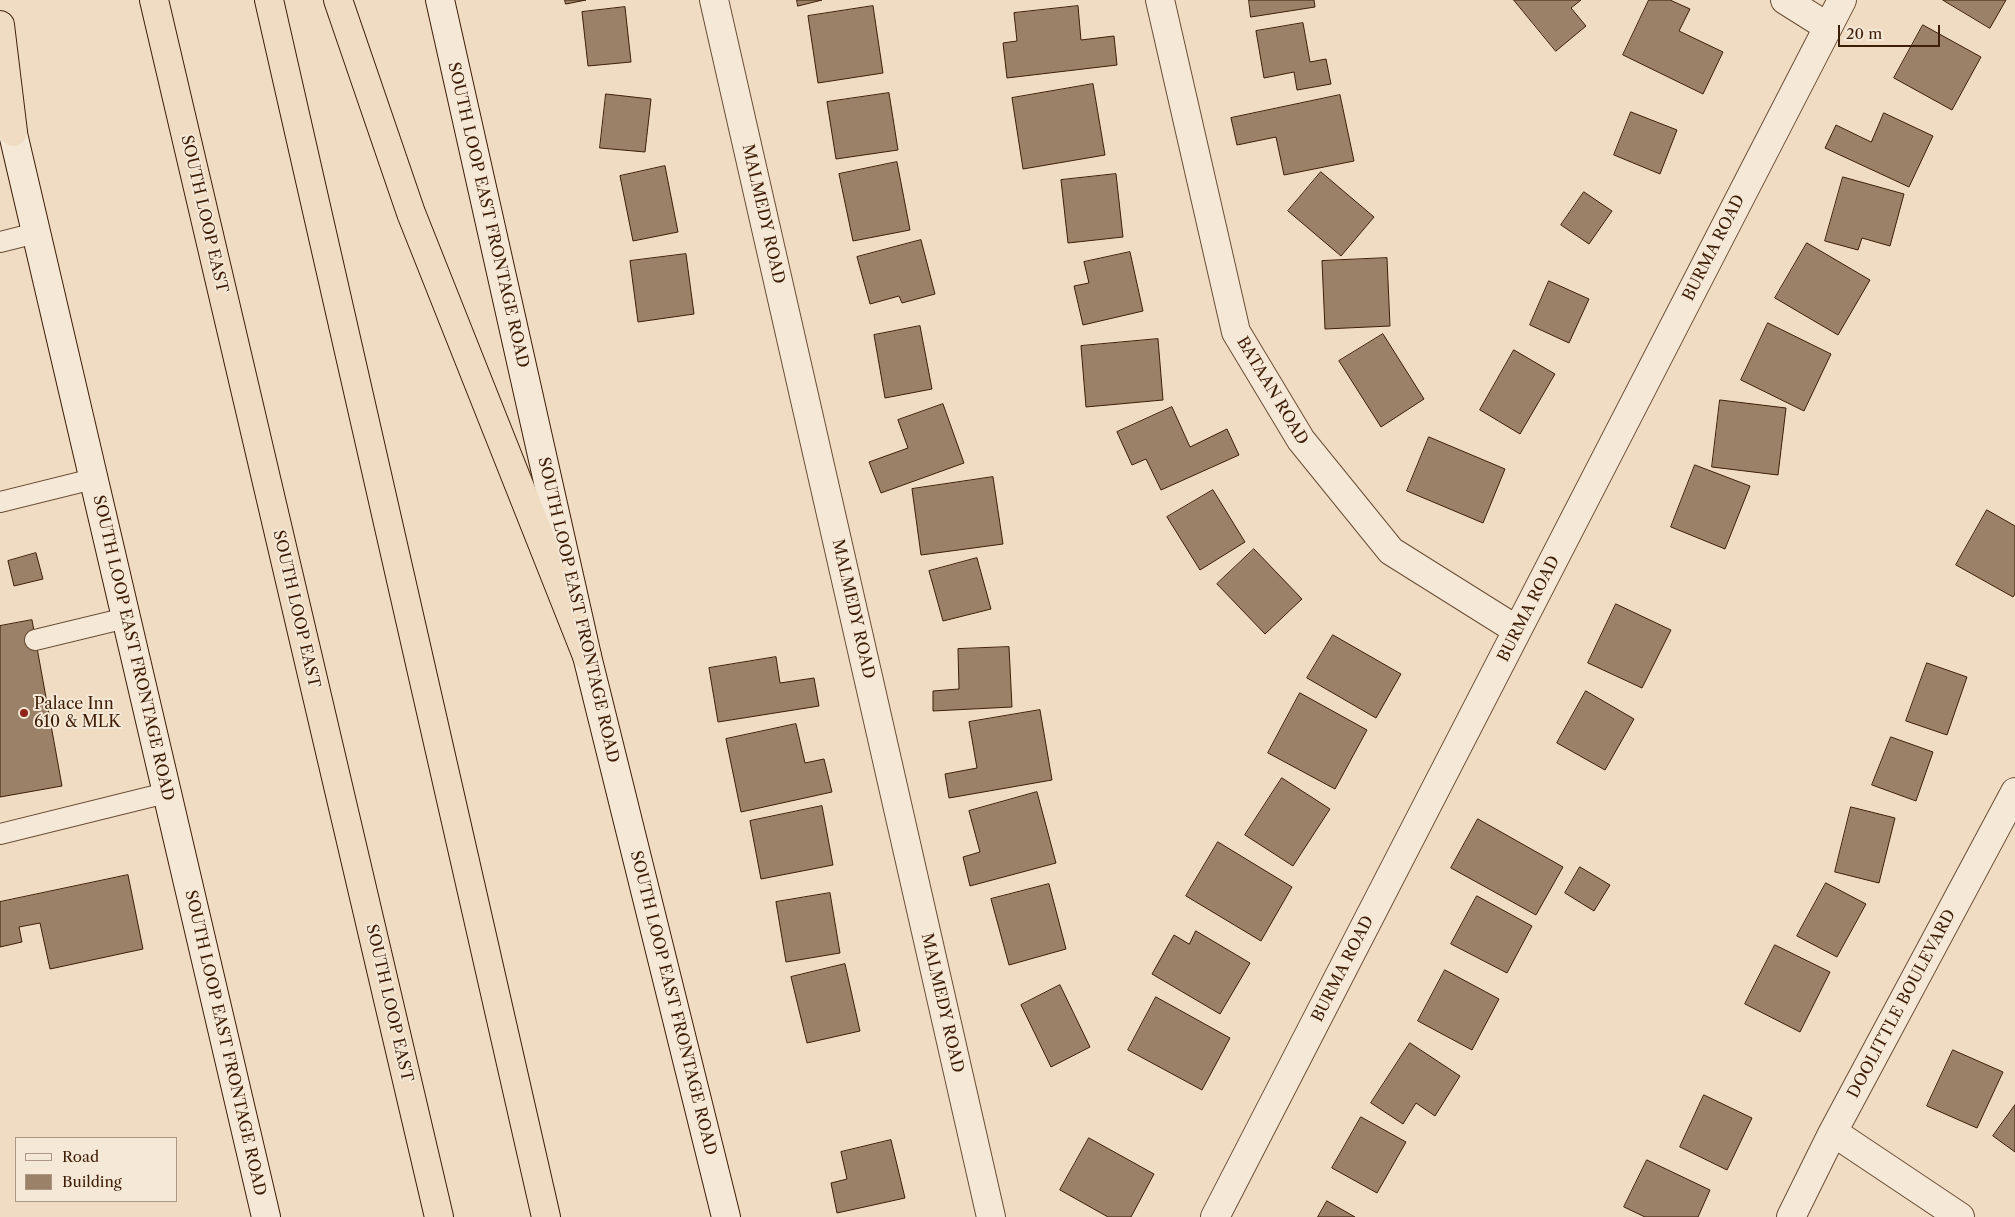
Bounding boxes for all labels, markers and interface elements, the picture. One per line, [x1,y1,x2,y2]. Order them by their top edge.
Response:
scale bar [1840,15,1942,47]
text: 20 m [1846,24,1882,43]
street label: SOUTH LOOP EAST FRONTAGE ROAD [443,60,533,370]
street label: SOUTH LOOP EAST [177,133,231,295]
street label: MALMEDY ROAD [738,142,788,286]
street label: BURMA ROAD [1679,192,1749,304]
street label: BATAAN ROAD [1232,334,1312,448]
street label: SOUTH LOOP EAST FRONTAGE ROAD [533,455,623,765]
street label: SOUTH LOOP EAST FRONTAGE ROAD [88,493,178,803]
street label: SOUTH LOOP EAST [269,528,323,690]
street label: MALMEDY ROAD [828,537,878,681]
street label: BURMA ROAD [1494,553,1564,665]
place label: Palace Inn 610 & MLK [34,694,121,732]
marker: Palace Inn 610 & MLK [18,707,30,719]
street label: SOUTH LOOP EAST FRONTAGE ROAD [626,849,720,1157]
street label: SOUTH LOOP EAST FRONTAGE ROAD [180,888,270,1198]
street label: DOOLITTLE BOULEVARD [1844,906,1960,1102]
street label: BURMA ROAD [1308,913,1378,1025]
street label: SOUTH LOOP EAST [362,922,416,1084]
street label: MALMEDY ROAD [917,931,967,1075]
legend [15,1137,178,1202]
text: Road [62,1147,99,1166]
text: Building [62,1172,122,1191]

